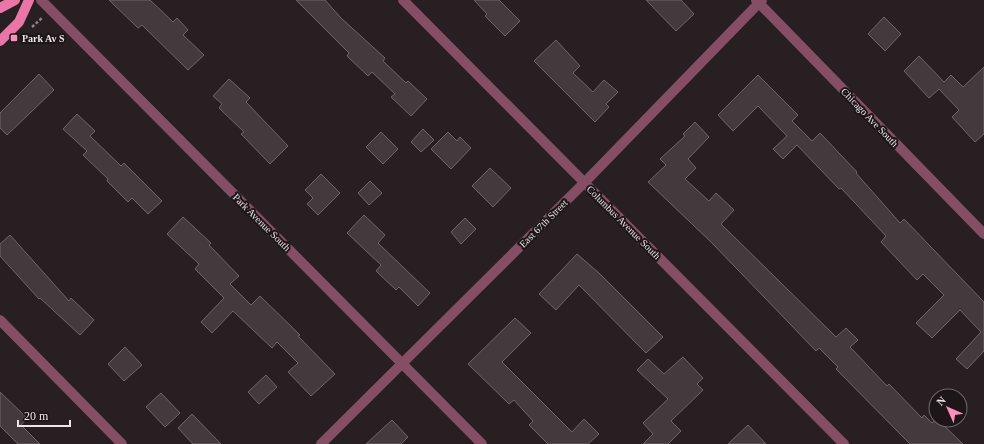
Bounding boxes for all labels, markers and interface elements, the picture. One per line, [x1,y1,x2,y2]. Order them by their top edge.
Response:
marker: Park Av S [9,33,19,43]
place label: Park Av S [22,33,65,44]
street label: Chicago Ave South [839,86,900,149]
street label: Columbus Avenue South [585,183,663,261]
street label: Park Avenue South [231,191,293,253]
street label: East 67th Street [517,197,570,250]
north arrow [928,388,968,428]
text: N [934,394,948,408]
scale bar [18,402,70,428]
text: 20 m [24,409,49,423]

